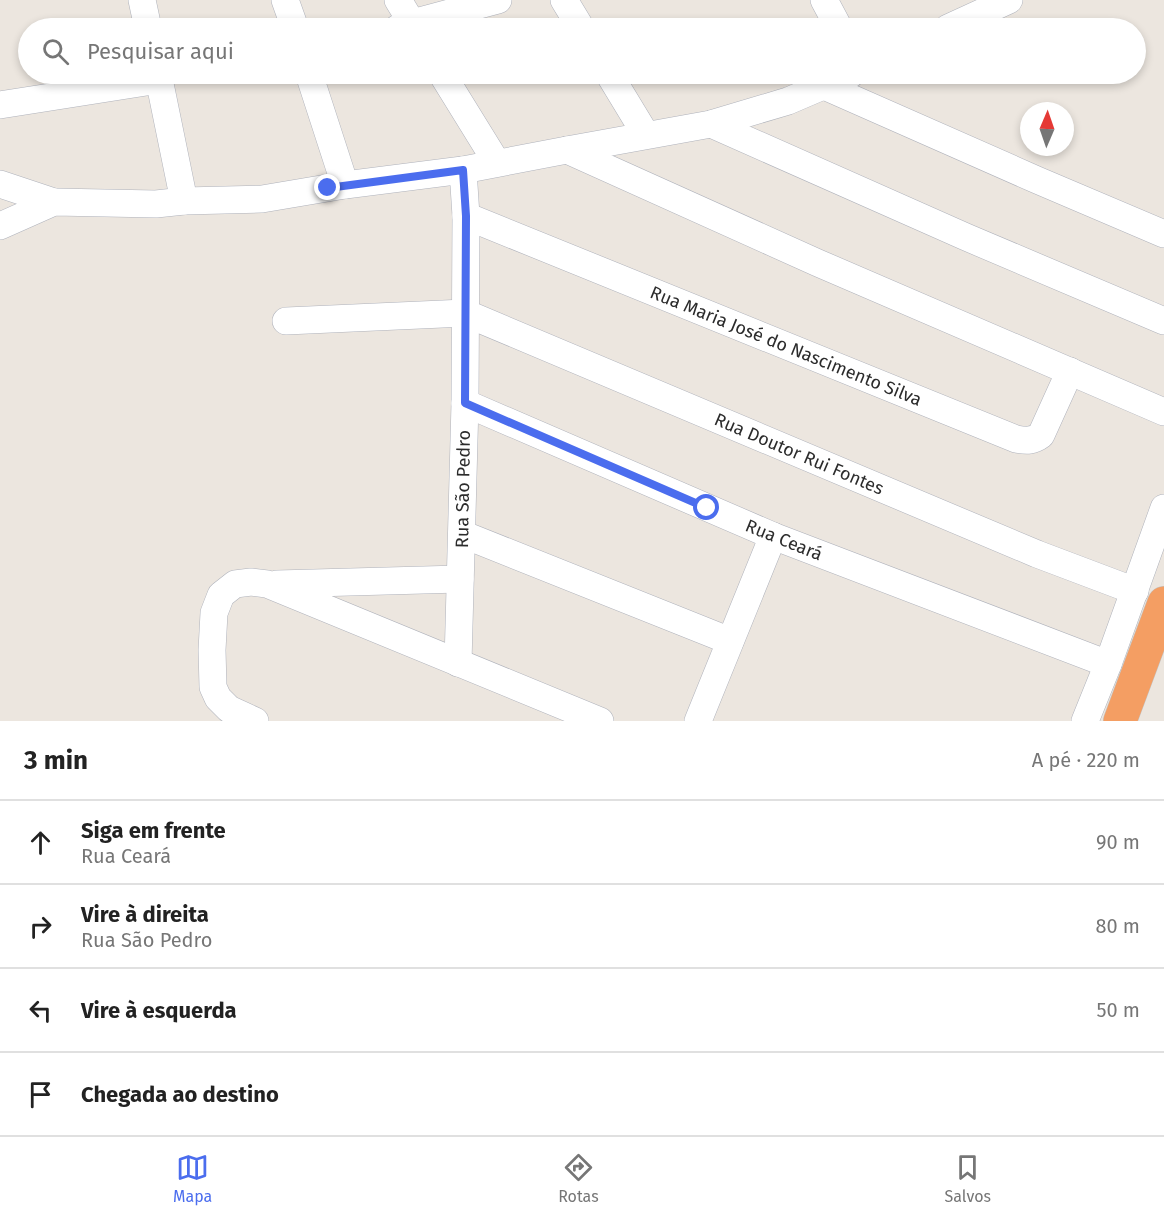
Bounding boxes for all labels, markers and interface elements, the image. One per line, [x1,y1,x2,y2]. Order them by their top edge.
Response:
search box [18,18,1146,84]
icon: search [39,35,72,68]
text: Pesquisar aqui [87,38,234,65]
north arrow [1020,102,1074,156]
route end [314,174,340,200]
street label: Rua Maria José do Nascimento Silva [647,281,925,411]
street label: Rua Doutor Rui Fontes [711,408,887,500]
street label: Rua São Pedro [451,430,475,548]
route start [693,494,719,520]
street label: Rua Ceará [742,515,826,565]
text: 3 min [24,745,88,776]
text: A pé · 220 m [1032,748,1140,772]
text: Siga em frente [81,817,226,844]
icon: ahead [24,826,57,859]
text: 90 m [1096,830,1140,854]
text: Rua Ceará [81,844,171,868]
text: Vire à direita [81,901,209,928]
icon: right [24,910,57,943]
text: 80 m [1095,914,1140,938]
text: Rua São Pedro [81,928,212,952]
icon: left [24,994,57,1027]
text: Vire à esquerda [81,997,237,1024]
text: 50 m [1096,998,1140,1022]
icon: arrive [24,1078,57,1111]
text: Chegada ao destino [81,1081,279,1108]
tab: Mapa [173,1151,212,1206]
tab: Rotas [558,1151,599,1206]
tab: Salvos [945,1151,991,1206]

